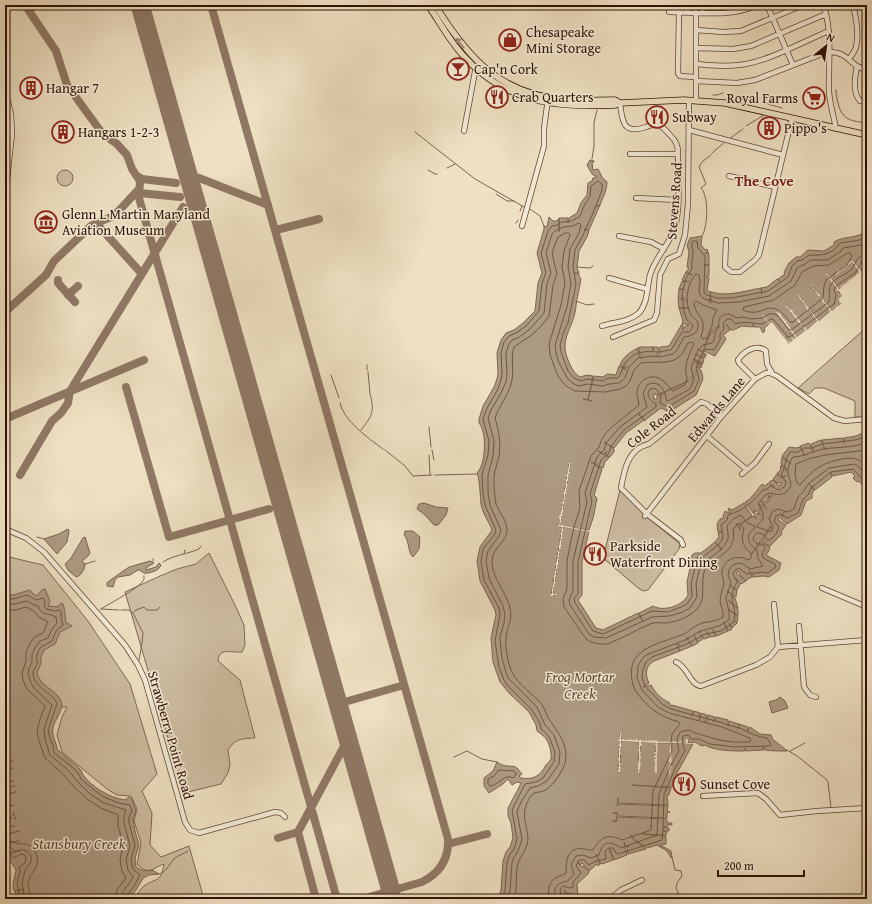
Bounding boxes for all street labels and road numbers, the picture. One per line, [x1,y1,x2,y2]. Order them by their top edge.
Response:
street label: Stevens Road [661,161,687,240]
street label: Edwards Lane [682,371,750,446]
street label: Cole Road [622,401,680,453]
street label: Strawberry Point Road [143,668,199,802]

